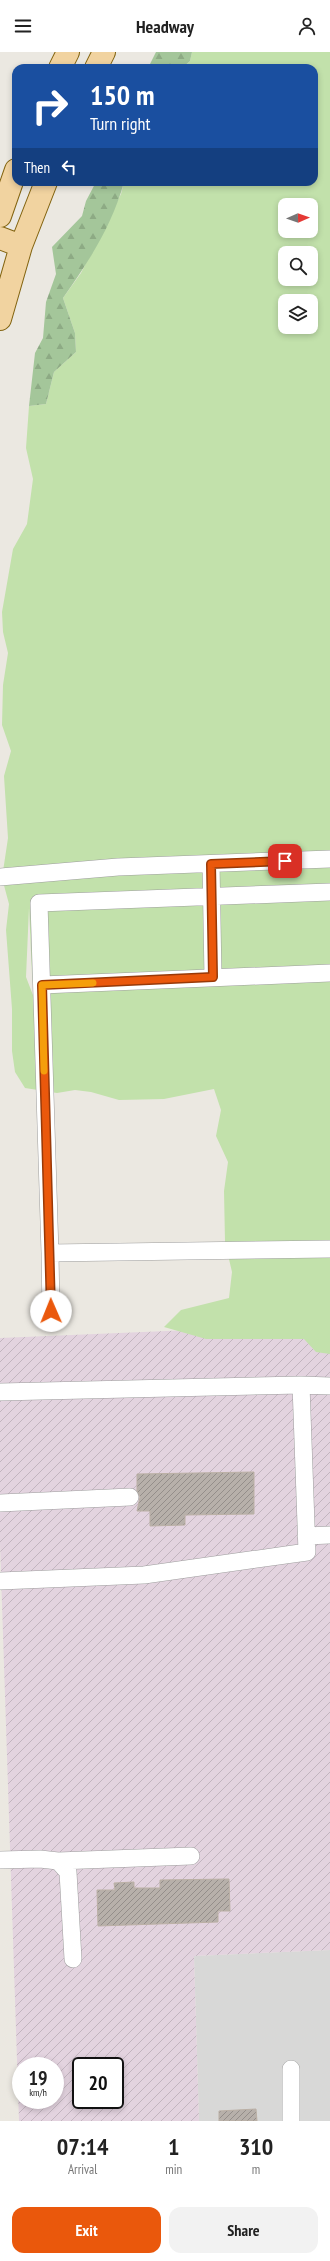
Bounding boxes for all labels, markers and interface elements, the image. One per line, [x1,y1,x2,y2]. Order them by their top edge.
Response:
icon: menu [12,15,34,37]
text: Headway [136,15,194,38]
icon: person [296,15,318,37]
text: 150 m [90,76,154,113]
icon: right [24,80,76,132]
text: Turn right [90,112,150,135]
icon: left [58,156,80,178]
text: Then [24,158,50,177]
north arrow [278,198,318,238]
map controls [278,198,318,334]
button: search [278,246,318,286]
button: layers [278,294,318,334]
pin [268,844,302,878]
icon: arrive [274,850,296,872]
position arrow [30,1290,72,1332]
speed limit sign: 20 [72,2057,124,2109]
text: 19 [28,2065,48,2091]
text: km/h [29,2086,47,2099]
text: 07:14 [57,2131,109,2162]
text: 1 [168,2131,179,2162]
text: 310 [239,2131,273,2162]
text: Arrival [68,2161,97,2178]
text: min [165,2161,182,2178]
text: m [252,2161,260,2178]
button: Exit [12,2207,161,2253]
button: Share [169,2207,318,2253]

